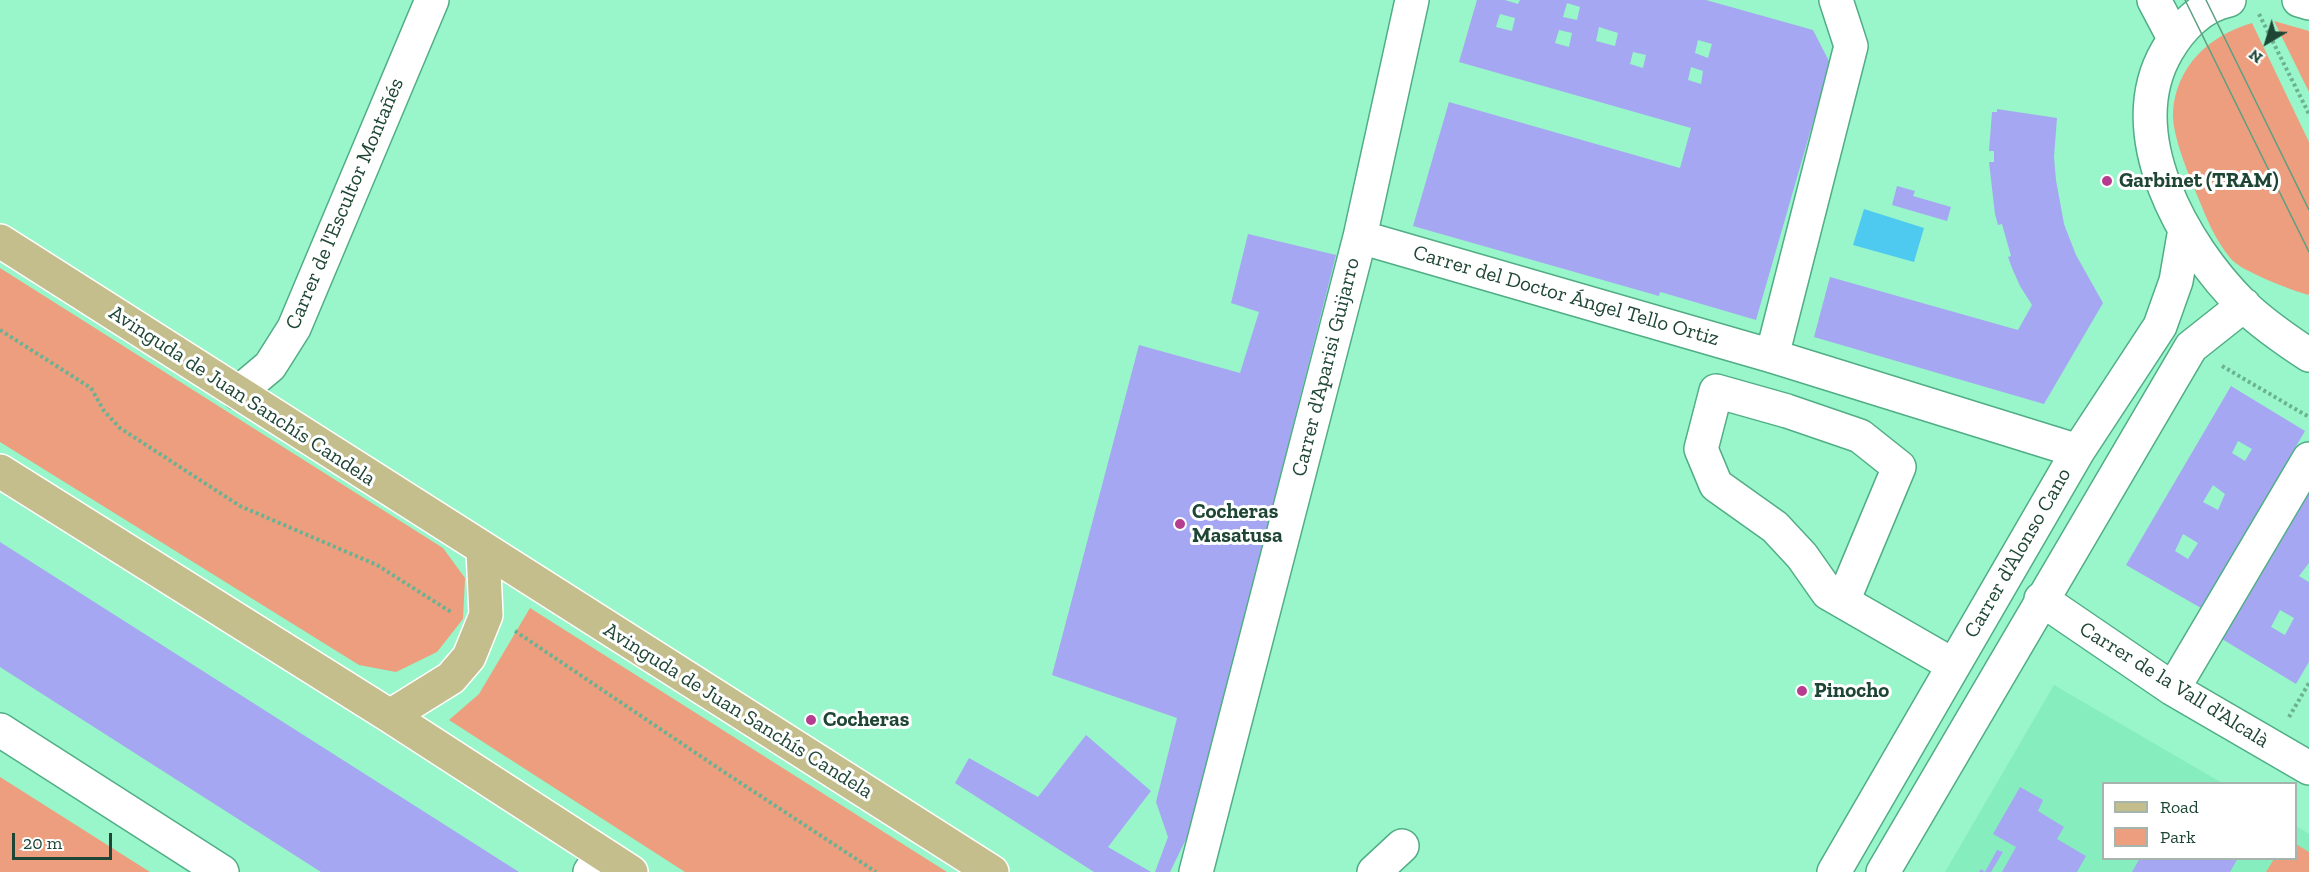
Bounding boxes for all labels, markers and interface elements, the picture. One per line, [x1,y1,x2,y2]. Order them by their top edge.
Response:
north arrow [2237,12,2297,72]
text: N [2245,45,2266,68]
street label: Carrer de l'Escultor Montañés [280,74,410,334]
place label: Garbinet (TRAM) [2119,168,2278,194]
marker: Garbinet (TRAM) [2100,174,2114,188]
street label: Carrer del Doctor Ángel Tello Ortiz [1410,240,1722,352]
street label: Carrer d'Aparisi Guijarro [1287,255,1365,479]
street label: Avinguda de Juan Sanchís Candela [104,300,380,492]
street label: Carrer d'Alonso Cano [1959,464,2077,642]
place label: Cocheras Masatusa [1192,499,1283,549]
marker: Cocheras Masatusa [1173,517,1187,531]
street label: Carrer de la Vall d'Alcalà [2075,616,2273,754]
street label: Avinguda de Juan Sanchís Candela [599,617,877,805]
place label: Pinocho [1814,678,1889,704]
marker: Pinocho [1795,684,1809,698]
place label: Cocheras [823,707,909,733]
marker: Cocheras [804,713,818,727]
legend [2102,782,2297,860]
text: Road [2160,796,2199,818]
scale bar [15,821,116,859]
text: Park [2160,826,2196,848]
text: 20 m [23,832,62,854]

